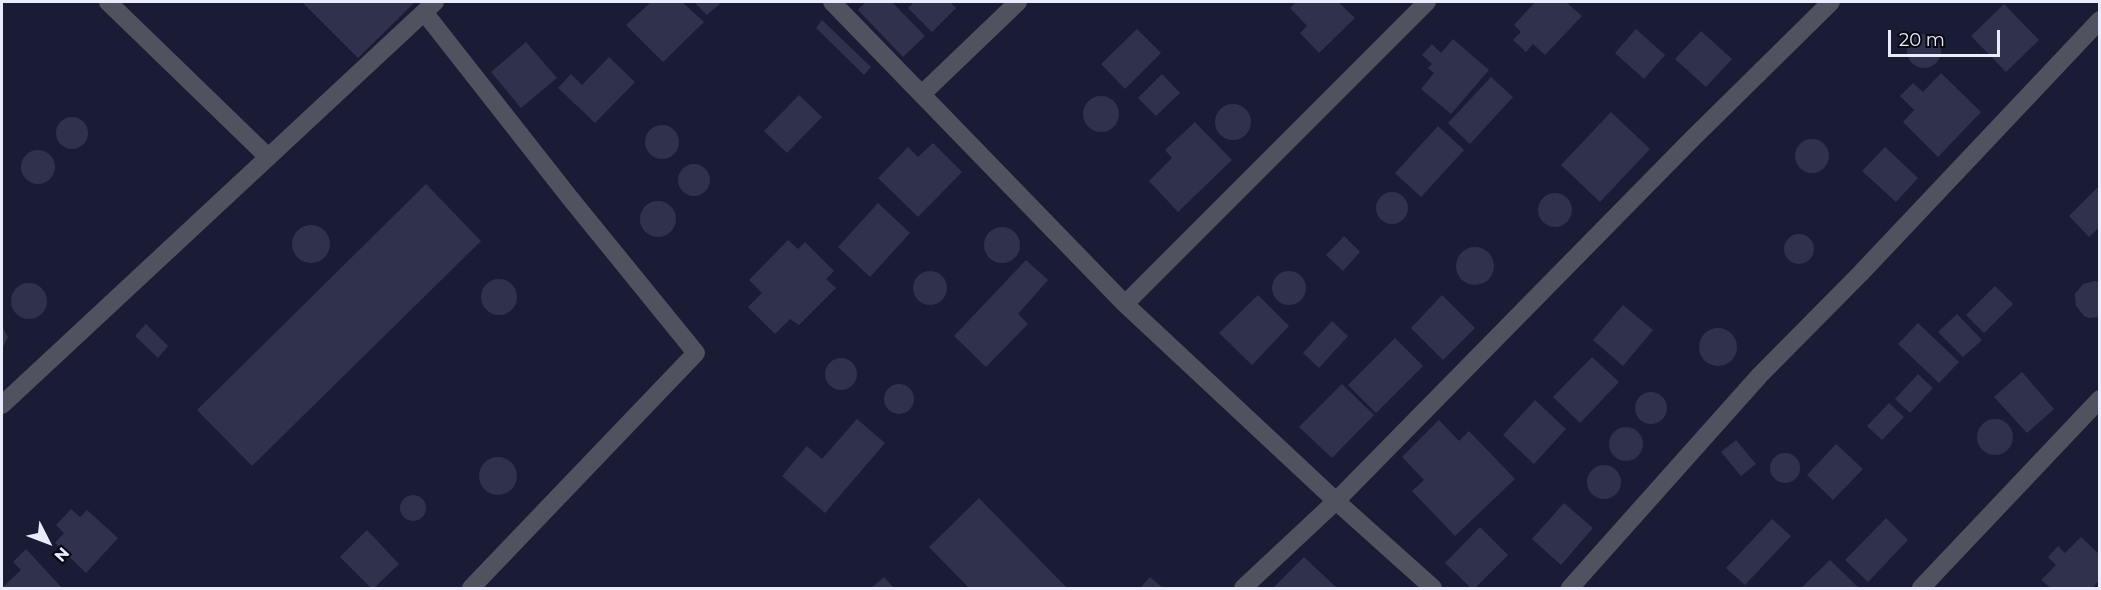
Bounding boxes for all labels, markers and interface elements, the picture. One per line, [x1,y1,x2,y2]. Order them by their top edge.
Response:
scale bar [1891,18,2004,56]
text: 20 m [1899,29,1945,51]
north arrow [18,512,78,572]
text: N [50,543,73,566]

